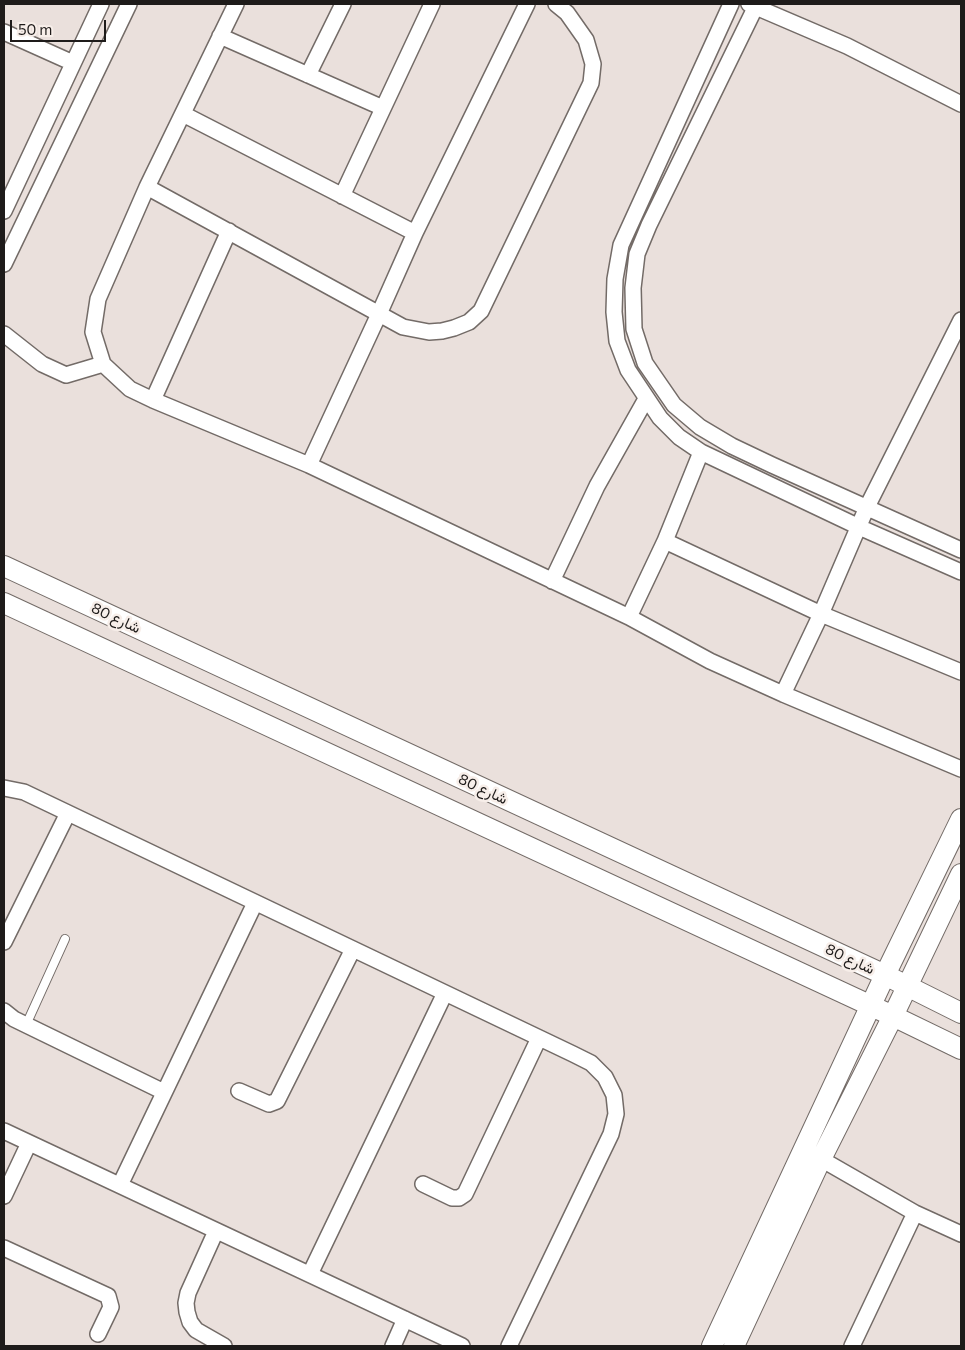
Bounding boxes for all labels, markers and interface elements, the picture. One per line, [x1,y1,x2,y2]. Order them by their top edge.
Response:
scale bar [12,10,109,42]
text: 50 m [18,20,52,38]
street label: شارع 80 [89,599,143,637]
street label: شارع 80 [456,770,510,808]
street label: شارع 80 [823,940,877,978]

